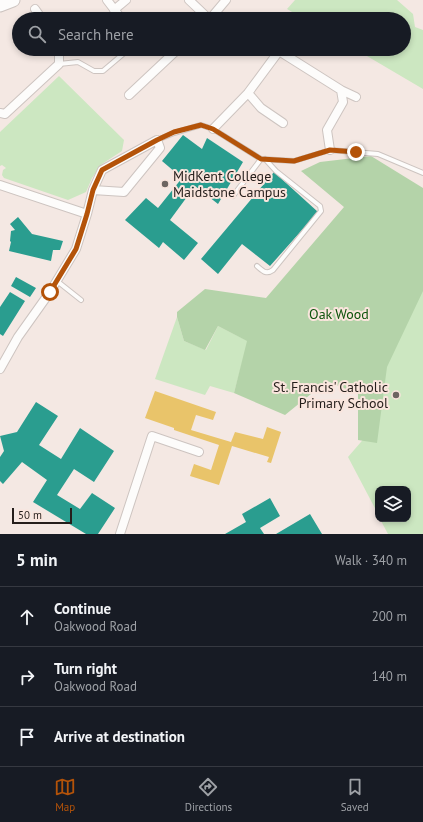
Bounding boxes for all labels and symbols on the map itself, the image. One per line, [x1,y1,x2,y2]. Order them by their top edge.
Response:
route end [347,143,365,161]
place label: MidKent College Maidstone Campus [173,167,286,201]
marker: MidKent College Maidstone Campus [160,179,170,189]
route start [41,283,59,301]
park label: Oak Wood [309,305,369,323]
place label: St. Francis' Catholic Primary School [273,378,388,412]
marker: St. Francis' Catholic Primary School [391,390,401,400]
scale bar [12,506,72,525]

